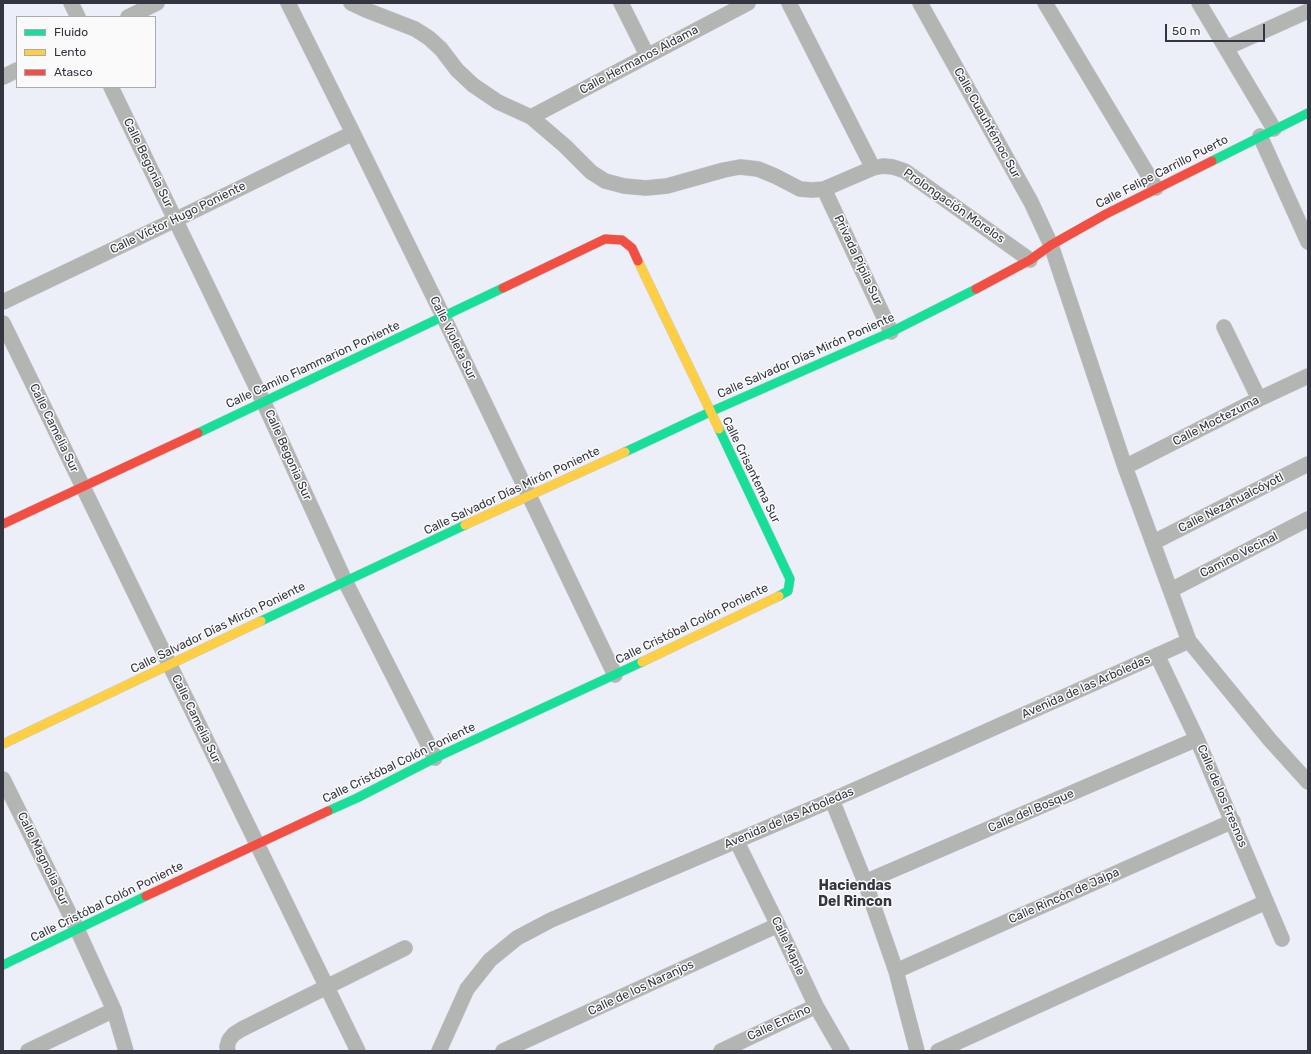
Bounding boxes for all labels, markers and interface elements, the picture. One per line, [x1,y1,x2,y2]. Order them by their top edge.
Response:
legend [16,16,156,88]
scale bar [1167,16,1267,42]
street label: Calle Hermanos Aldama [577,23,701,97]
text: 50 m [1172,24,1200,38]
text: Fluido [54,25,88,39]
text: Lento [54,45,86,59]
text: Atasco [54,65,93,79]
street label: Calle Cuauhtémoc Sur [951,65,1023,181]
street label: Calle Begonia Sur [120,116,176,210]
street label: Calle Felipe Carrillo Puerto [1094,132,1230,212]
street label: Prolongación Morelos [901,166,1007,246]
street label: Calle Víctor Hugo Poniente [108,179,248,257]
street label: Privada Pípila Sur [831,213,885,307]
street label: Calle Violeta Sur [427,294,479,382]
street label: Calle Salvador Días Mirón Poniente [715,310,897,402]
street label: Calle Camilo Flammarion Poniente [224,318,402,412]
street label: Calle Camelia Sur [26,381,82,475]
street label: Calle Moctezuma [1170,393,1262,449]
street label: Calle Begonia Sur [262,407,314,503]
street label: Calle Crisantema Sur [719,415,783,525]
street label: Calle Salvador Días Mirón Poniente [422,444,602,538]
street label: Calle Nezahualcóyotl [1176,470,1286,536]
street label: Camino Vecinal [1198,529,1280,581]
street label: Calle Salvador Días Mirón Poniente [128,579,308,677]
street label: Calle Cristóbal Colón Poniente [613,581,771,667]
street label: Avenida de las Arboledas [1019,652,1153,722]
street label: Calle Camelia Sur [168,672,224,766]
street label: Calle Cristóbal Colón Poniente [320,720,478,806]
street label: Calle de los Fresnos [1194,742,1250,850]
street label: Avenida de las Arboledas [722,784,856,852]
street label: Calle del Bosque [986,786,1076,836]
street label: Calle Magnolia Sur [14,810,72,908]
street label: Calle Cristóbal Colón Poniente [28,859,186,945]
street label: Calle Rincón de Jalpa [1006,865,1122,927]
district label: Haciendas Del Rincon [818,878,892,910]
street label: Calle Maple [768,914,808,978]
street label: Calle de los Naranjos [586,957,696,1019]
street label: Calle Encino [745,1002,813,1044]

